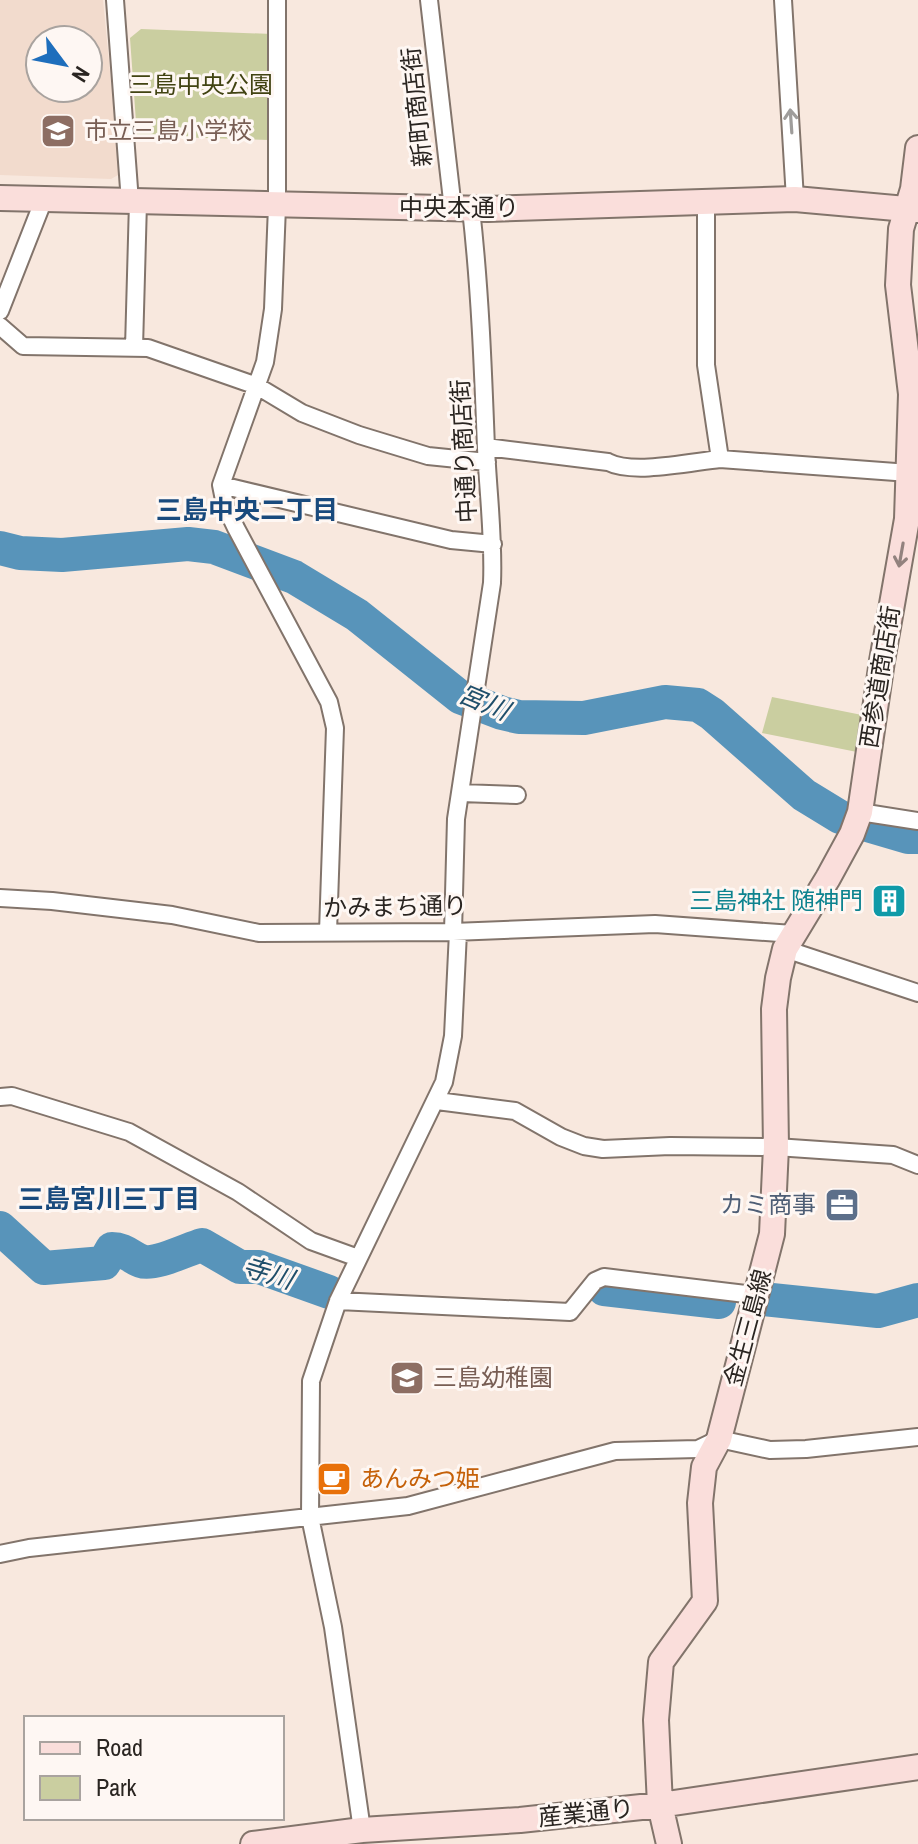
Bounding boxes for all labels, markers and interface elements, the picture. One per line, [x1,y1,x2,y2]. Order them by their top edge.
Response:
north arrow [24,24,104,104]
street label: 新町商店街 [394,46,438,168]
text: N [65,61,97,88]
park label: 三島中央公園 [129,68,273,100]
one-way arrow [783,108,798,135]
school or university icon: 市立三島小学校 [39,112,77,150]
place label: 市立三島小学校 [84,114,252,146]
street label: 中央本通り [399,191,519,223]
street label: 中通り商店街 [443,378,483,524]
district label: 三島中央二丁目 [156,492,338,527]
one-way arrow [892,542,907,567]
street label: 西参道商店街 [852,603,906,750]
water label: 宮川 [453,675,518,729]
building icon: 三島神社 随神門 [870,882,908,920]
place label: 三島神社 随神門 [690,884,863,916]
street label: かみまち通り [323,889,467,923]
district label: 三島宮川三丁目 [18,1181,200,1216]
office icon: カミ商事 [823,1186,861,1224]
place label: カミ商事 [720,1188,816,1220]
water label: 寺川 [238,1248,301,1298]
street label: 金生三島線 [716,1266,778,1390]
school or university icon: 三島幼稚園 [388,1359,426,1397]
place label: 三島幼稚園 [433,1361,553,1393]
cafe icon: あんみつ姫 [315,1460,353,1498]
place label: あんみつ姫 [360,1462,480,1494]
legend [24,1716,284,1820]
text: Road [96,1731,143,1763]
text: Park [96,1771,137,1803]
street label: 産業通り [536,1791,635,1833]

